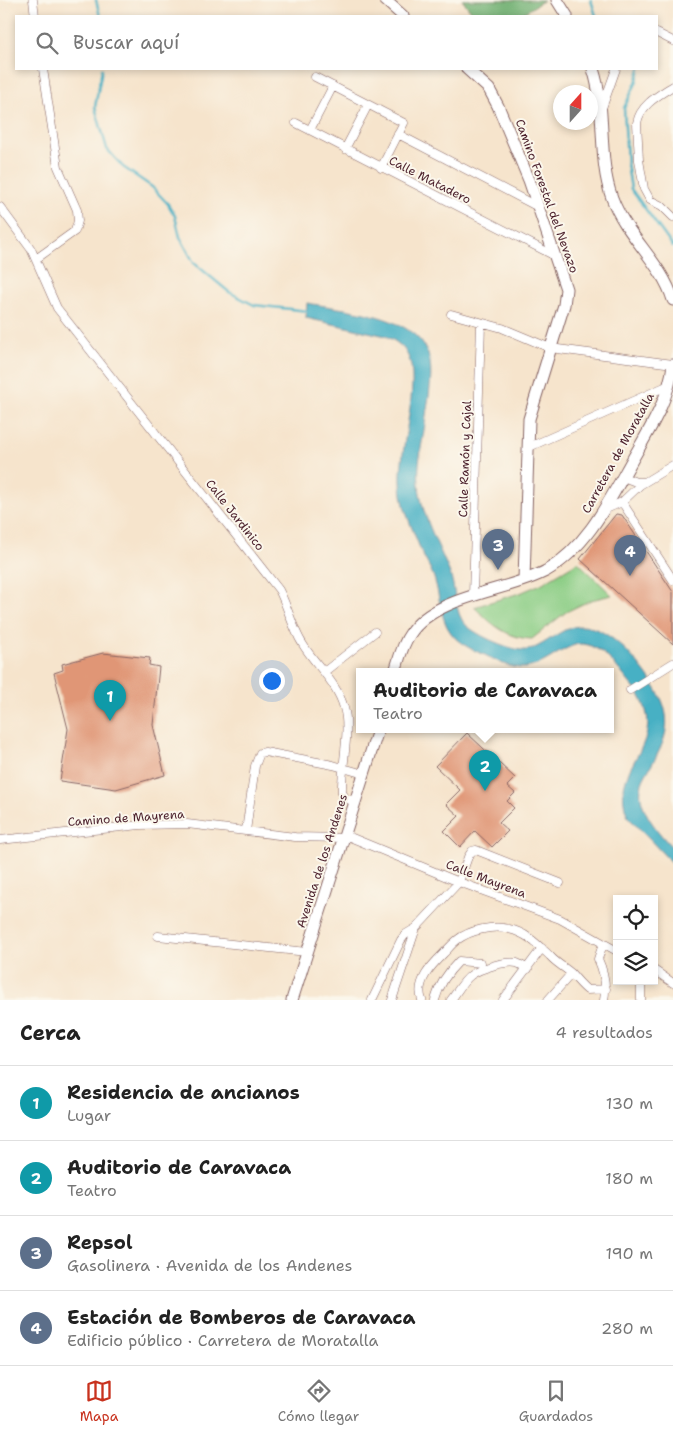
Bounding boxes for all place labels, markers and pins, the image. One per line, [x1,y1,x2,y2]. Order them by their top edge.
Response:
pin: 3 [482,529,514,570]
pin: 4 [614,535,646,576]
pin: 1 [94,680,126,721]
pin: 2 [469,750,501,791]

